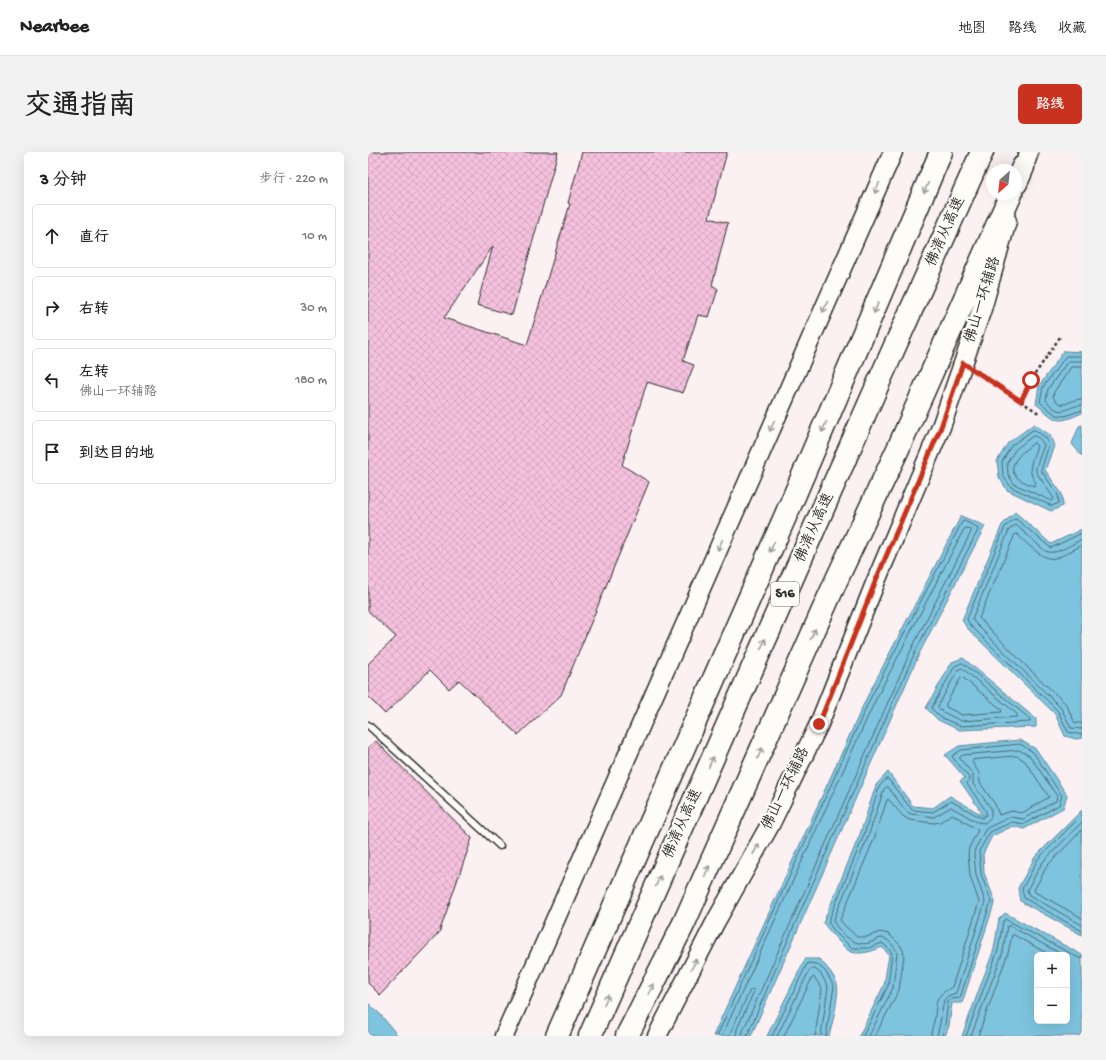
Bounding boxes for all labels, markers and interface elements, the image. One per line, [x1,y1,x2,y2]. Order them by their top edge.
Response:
text: Nearbee [20,16,89,39]
text: 地图 [958,21,986,38]
text: 路线 [1008,21,1036,38]
text: 收藏 [1058,21,1086,38]
button: 路线 [1018,84,1082,124]
text: 交通指南 [24,91,136,124]
north arrow [986,164,1022,200]
text: 3 分钟 [40,171,87,191]
text: 步行 · 220 m [259,172,328,187]
one-way arrow [873,181,880,193]
one-way arrow [921,182,929,194]
street label: 佛清从高速 [922,194,969,270]
icon: ahead [41,225,63,247]
text: 直行 [79,229,109,247]
text: 10 m [302,229,327,244]
street label: 佛山一环辅路 [961,254,1005,346]
icon: right [41,297,63,319]
one-way arrow [821,300,828,312]
text: 右转 [79,301,109,319]
text: 30 m [301,301,327,316]
one-way arrow [871,301,879,313]
text: 左转 [79,364,109,382]
icon: left [41,369,63,391]
route start [1022,371,1040,389]
text: 180 m [295,373,327,388]
text: 佛山一环辅路 [79,385,157,400]
one-way arrow [768,419,776,431]
one-way arrow [820,421,827,433]
icon: arrive [41,441,63,463]
text: 到达目的地 [79,445,154,463]
street label: 佛清从高速 [791,490,838,566]
one-way arrow [716,538,723,550]
one-way arrow [768,540,776,552]
road number: S16 [771,582,799,606]
one-way arrow [809,628,817,640]
one-way arrow [760,638,767,650]
route end [810,715,828,733]
street label: 佛山一环辅路 [758,745,814,833]
one-way arrow [756,747,764,759]
one-way arrow [707,757,715,769]
street label: 佛清从高速 [659,786,706,862]
one-way arrow [752,844,760,856]
one-way arrow [703,866,711,878]
one-way arrow [655,876,662,888]
map controls [1034,952,1070,1024]
button: + [1034,952,1070,988]
one-way arrow [691,958,698,970]
one-way arrow [647,983,655,995]
button: − [1034,988,1070,1024]
one-way arrow [603,995,610,1007]

